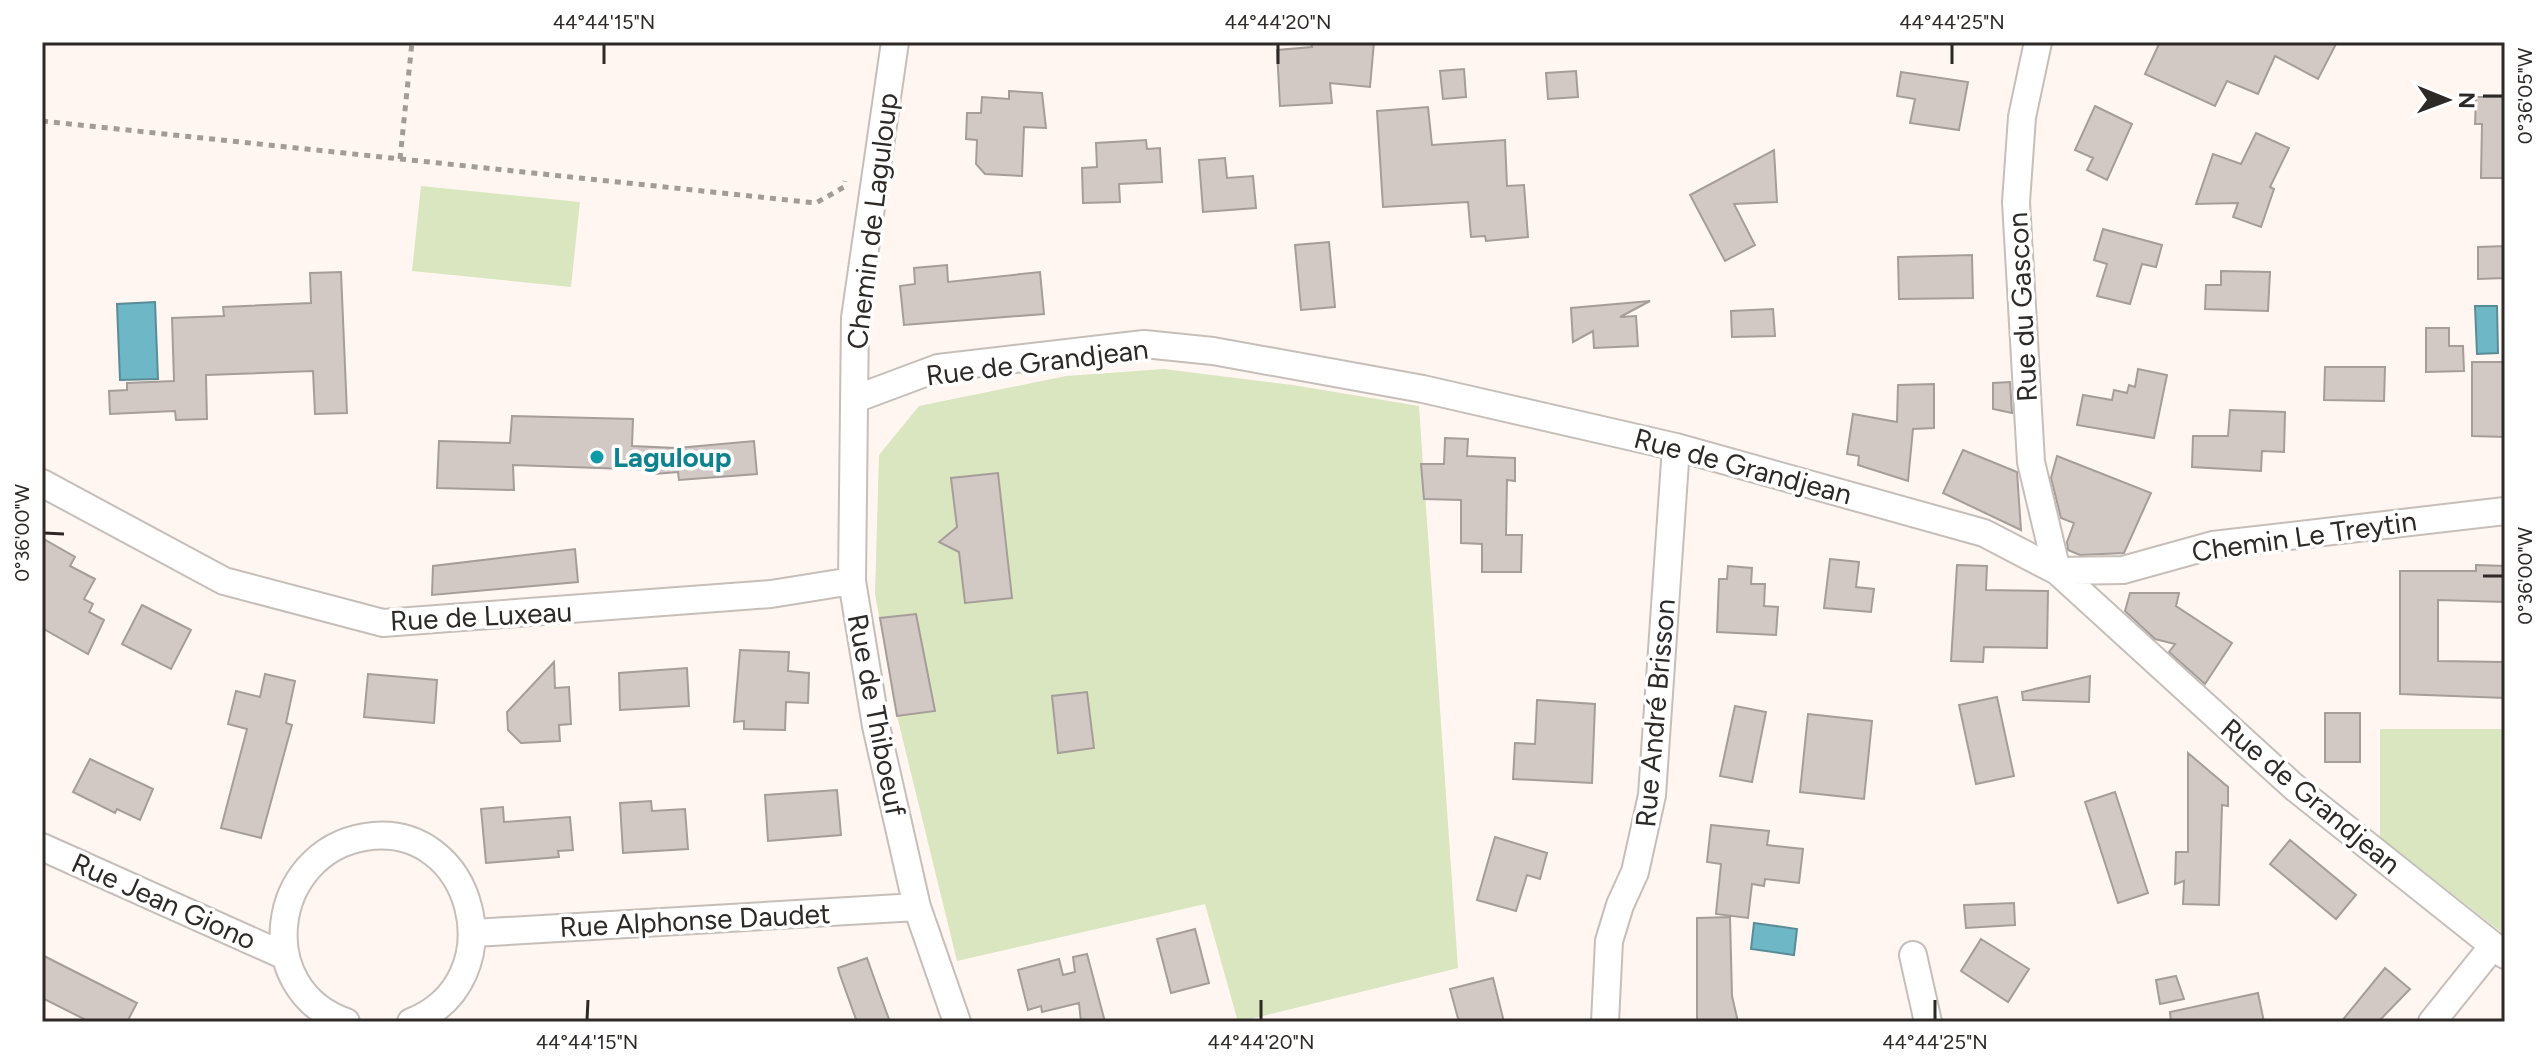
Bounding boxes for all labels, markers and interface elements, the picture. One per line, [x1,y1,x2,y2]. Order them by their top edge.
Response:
text: 44°44'15"N [553,10,655,34]
text: 44°44'20"N [1225,10,1331,34]
text: 44°44'25"N [1899,10,2005,34]
text: 0°36'05"W [2513,48,2537,144]
north arrow [2407,60,2487,140]
street label: Chemin de Laguloup [839,91,905,351]
text: N [2453,92,2480,109]
street label: Rue du Gascon [2000,211,2044,403]
street label: Rue de Grandjean [924,331,1150,393]
street label: Rue de Grandjean [1631,421,1855,511]
place label: Laguloup [613,440,732,474]
marker: Laguloup [588,448,606,466]
text: 0°36'00"W [10,484,34,582]
street label: Chemin Le Treytin [2189,503,2419,569]
text: 0°36'00"W [2513,527,2537,625]
street label: Rue de Luxeau [389,594,573,638]
street label: Rue André Brisson [1628,597,1682,829]
street label: Rue de Thiboeuf [841,611,913,820]
street label: Rue de Grandjean [2214,711,2408,881]
street label: Rue Jean Giono [67,845,261,957]
street label: Rue Alphonse Daudet [559,896,831,944]
text: 44°44'15"N [536,1030,638,1054]
text: 44°44'20"N [1208,1030,1314,1054]
text: 44°44'25"N [1882,1030,1988,1054]

